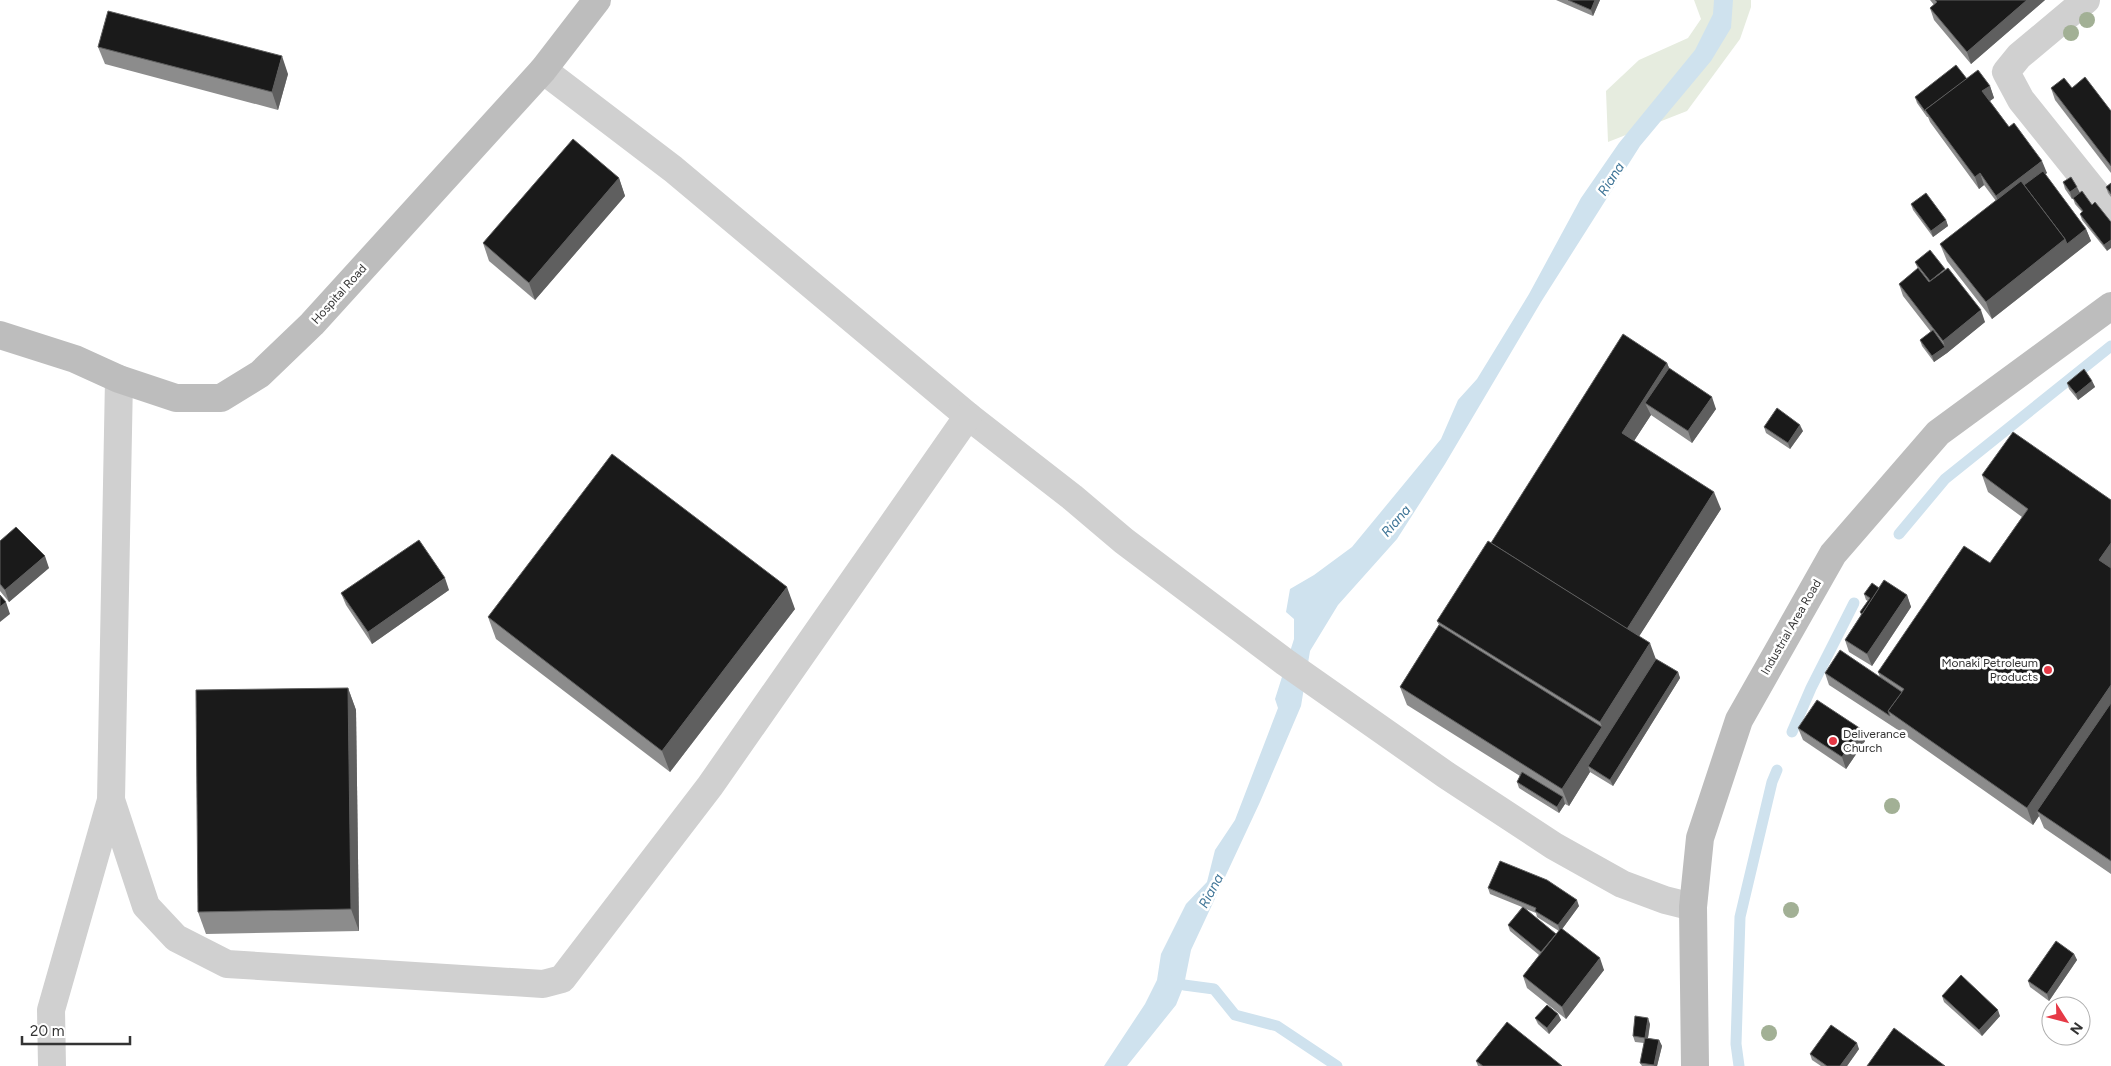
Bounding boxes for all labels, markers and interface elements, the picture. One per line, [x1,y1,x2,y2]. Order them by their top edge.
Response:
water label: Riana [1594,159,1628,199]
street label: Hospital Road [309,261,369,327]
water label: Riana [1378,502,1414,540]
street label: Industrial Area Road [1758,577,1824,677]
place label: Monaki Petroleum Products [1941,656,2038,684]
marker: Monaki Petroleum Products [2042,664,2054,676]
place label: Deliverance Church [1843,727,1906,755]
marker: Deliverance Church [1827,735,1839,747]
water label: Riana [1195,871,1227,911]
north arrow [2041,996,2091,1046]
scale bar [22,1014,130,1046]
text: N [2066,1019,2086,1038]
text: 20 m [30,1022,64,1040]

